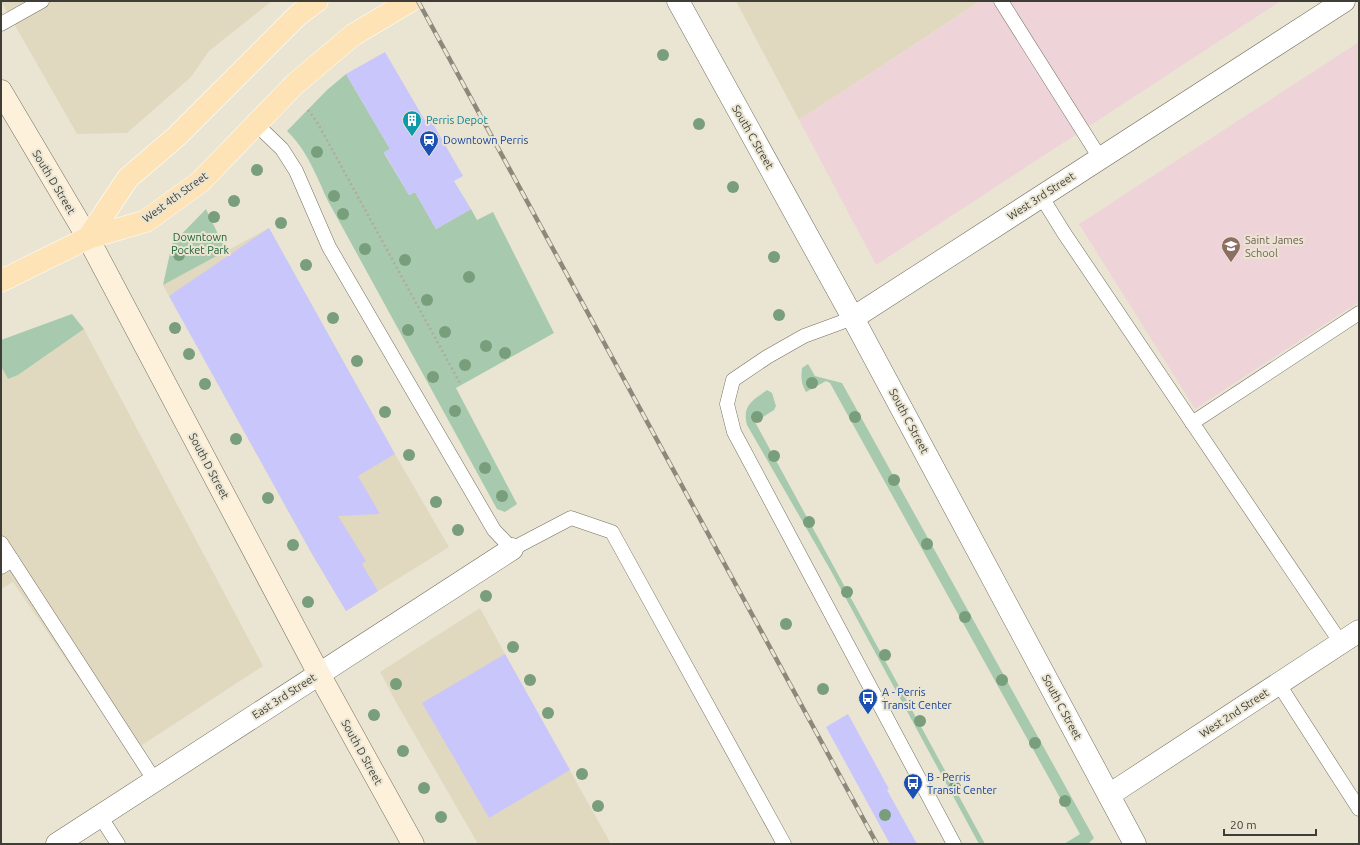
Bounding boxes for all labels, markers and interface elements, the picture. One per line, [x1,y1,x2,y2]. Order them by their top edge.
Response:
street label: South C Street [730,103,776,172]
building icon: Perris Depot [401,109,423,137]
place label: Perris Depot [426,114,488,126]
station icon: Downtown Perris [418,129,440,157]
place label: Downtown Perris [443,134,529,146]
street label: South D Street [30,148,78,217]
street label: West 4th Street [140,169,211,225]
street label: West 3rd Street [1005,169,1077,222]
park label: Downtown Pocket Park [171,231,230,256]
place label: Saint James School [1245,234,1304,259]
school or university icon: Saint James School [1220,235,1242,263]
street label: South C Street [887,387,931,456]
street label: South D Street [187,431,232,501]
street label: East 3rd Street [250,671,319,721]
street label: South C Street [1040,673,1084,742]
place label: A - Perris Transit Center [882,686,953,711]
street label: West 2nd Street [1197,686,1271,740]
bus stop icon: A - Perris Transit Center [857,687,879,715]
street label: South D Street [339,717,385,787]
place label: B - Perris Transit Center [927,771,998,796]
bus stop icon: B - Perris Transit Center [902,772,924,800]
scale bar [1224,811,1316,837]
text: 20 m [1230,818,1257,831]

